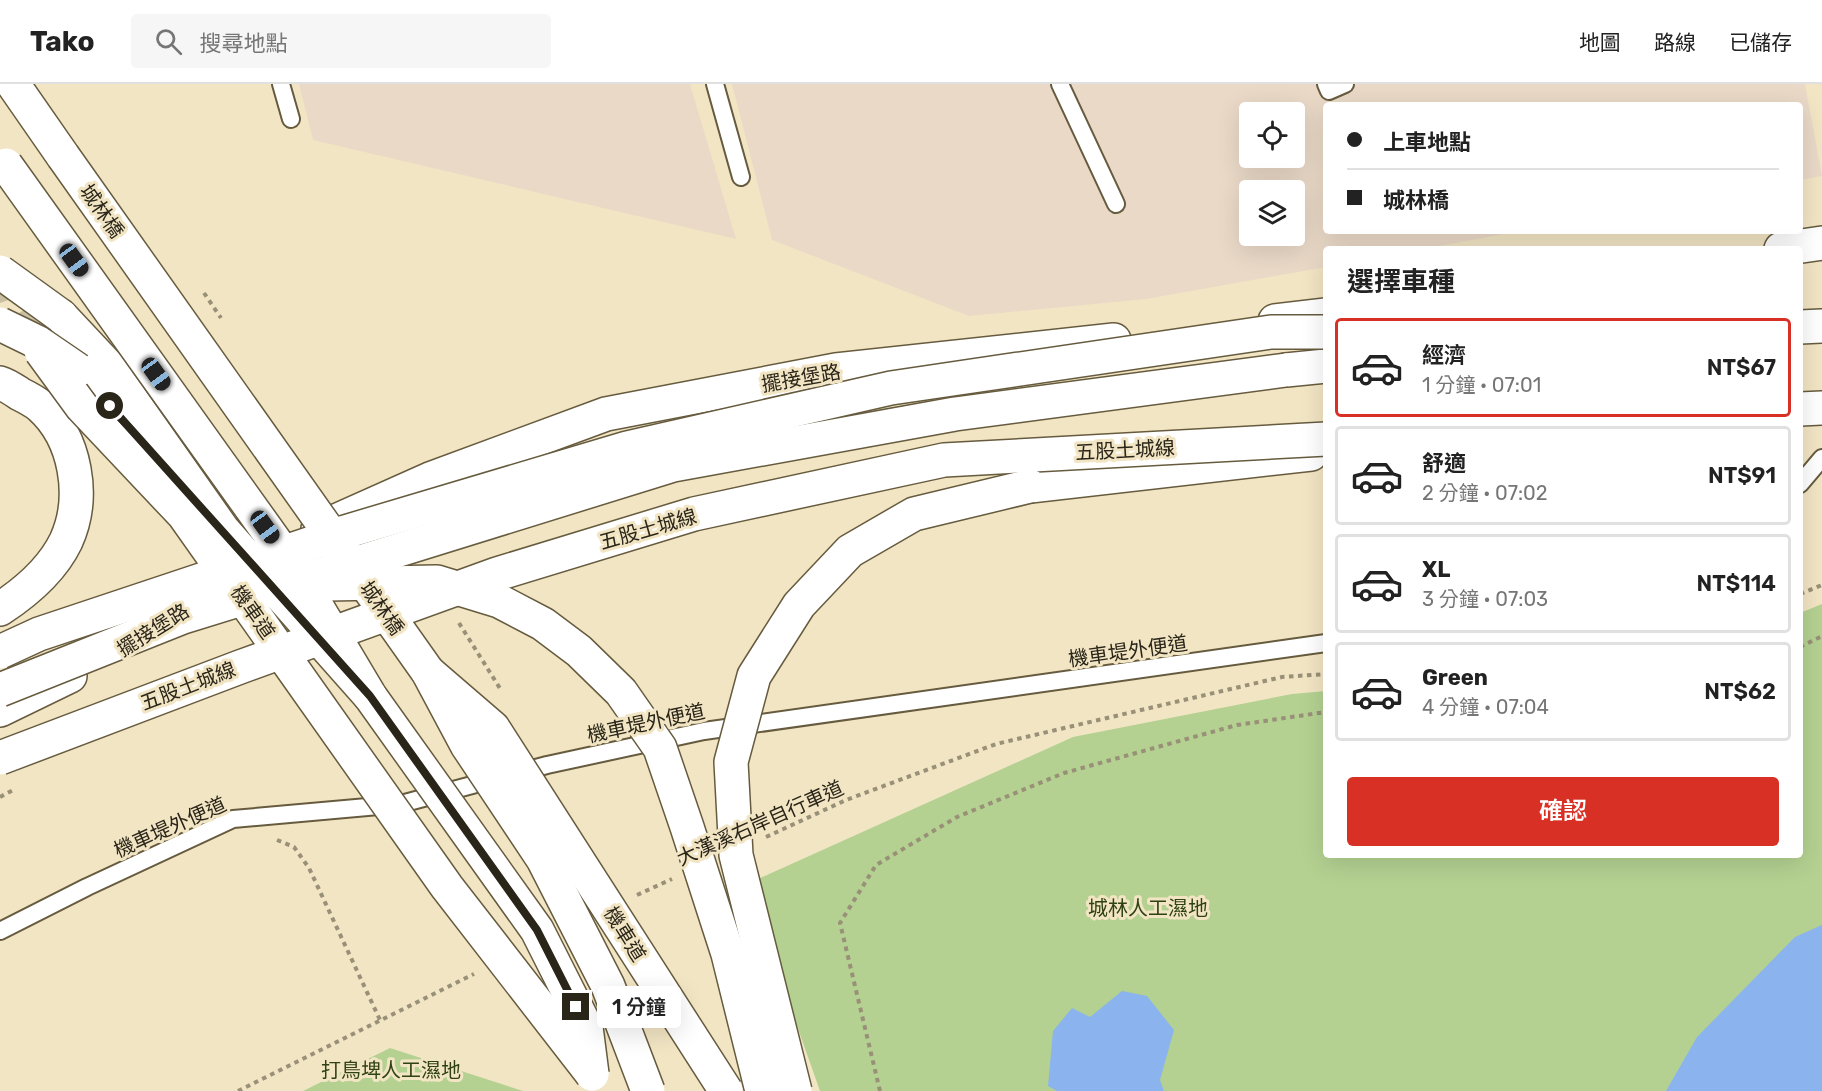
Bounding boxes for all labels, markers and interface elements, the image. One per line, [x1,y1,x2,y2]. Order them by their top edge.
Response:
search box [131,14,551,68]
text: Tako [30,25,95,58]
icon: search [152,25,185,58]
text: 搜尋地點 [200,30,288,57]
text: 地圖 [1579,30,1621,55]
text: 路線 [1654,30,1696,55]
text: 已儲存 [1729,30,1792,55]
map controls [1239,102,1305,246]
button: locate [1239,102,1305,168]
text: 上車地點 [1383,129,1471,156]
street label: 城林橋 [75,180,129,242]
button: layers [1239,180,1305,246]
text: 城林橋 [1383,187,1449,214]
car [56,240,92,280]
text: 選擇車種 [1347,266,1455,298]
icon: car [1350,341,1404,395]
text: 經濟 [1422,342,1466,369]
car [138,354,174,394]
text: NT$67 [1707,354,1776,381]
street label: 擺接堡路 [760,359,842,397]
text: 1 分鐘 · 07:01 [1422,373,1541,397]
route start [96,392,123,419]
street label: 五股土城線 [1074,435,1176,465]
icon: car [1350,449,1404,503]
text: 舒適 [1422,450,1466,477]
text: NT$91 [1708,462,1776,489]
text: 2 分鐘 · 07:02 [1422,481,1548,505]
street label: 五股土城線 [597,504,699,554]
car [247,507,283,547]
text: XL [1422,556,1450,583]
icon: car [1350,557,1404,611]
text: NT$114 [1697,570,1776,597]
street label: 城林橋 [355,577,409,639]
street label: 機車道 [226,581,280,643]
text: 3 分鐘 · 07:03 [1422,587,1548,611]
street label: 擺接堡路 [113,599,193,661]
street label: 機車堤外便道 [1067,631,1189,671]
street label: 五股土城線 [137,657,239,715]
text: Green [1422,664,1488,691]
icon: car [1350,665,1404,719]
text: NT$62 [1704,678,1776,705]
text: 4 分鐘 · 07:04 [1422,695,1549,719]
street label: 機車堤外便道 [585,699,707,747]
street label: 大漢溪右岸自行車道 [673,775,847,871]
button: 確認 [1347,777,1779,846]
street label: 機車堤外便道 [110,792,230,862]
park label: 城林人工濕地 [1088,896,1208,920]
street label: 機車道 [599,902,651,966]
callout: 1 分鐘 [597,986,681,1028]
route end [562,993,589,1020]
text: 1 分鐘 [612,995,666,1019]
park label: 打鳥埤人工濕地 [321,1058,461,1082]

